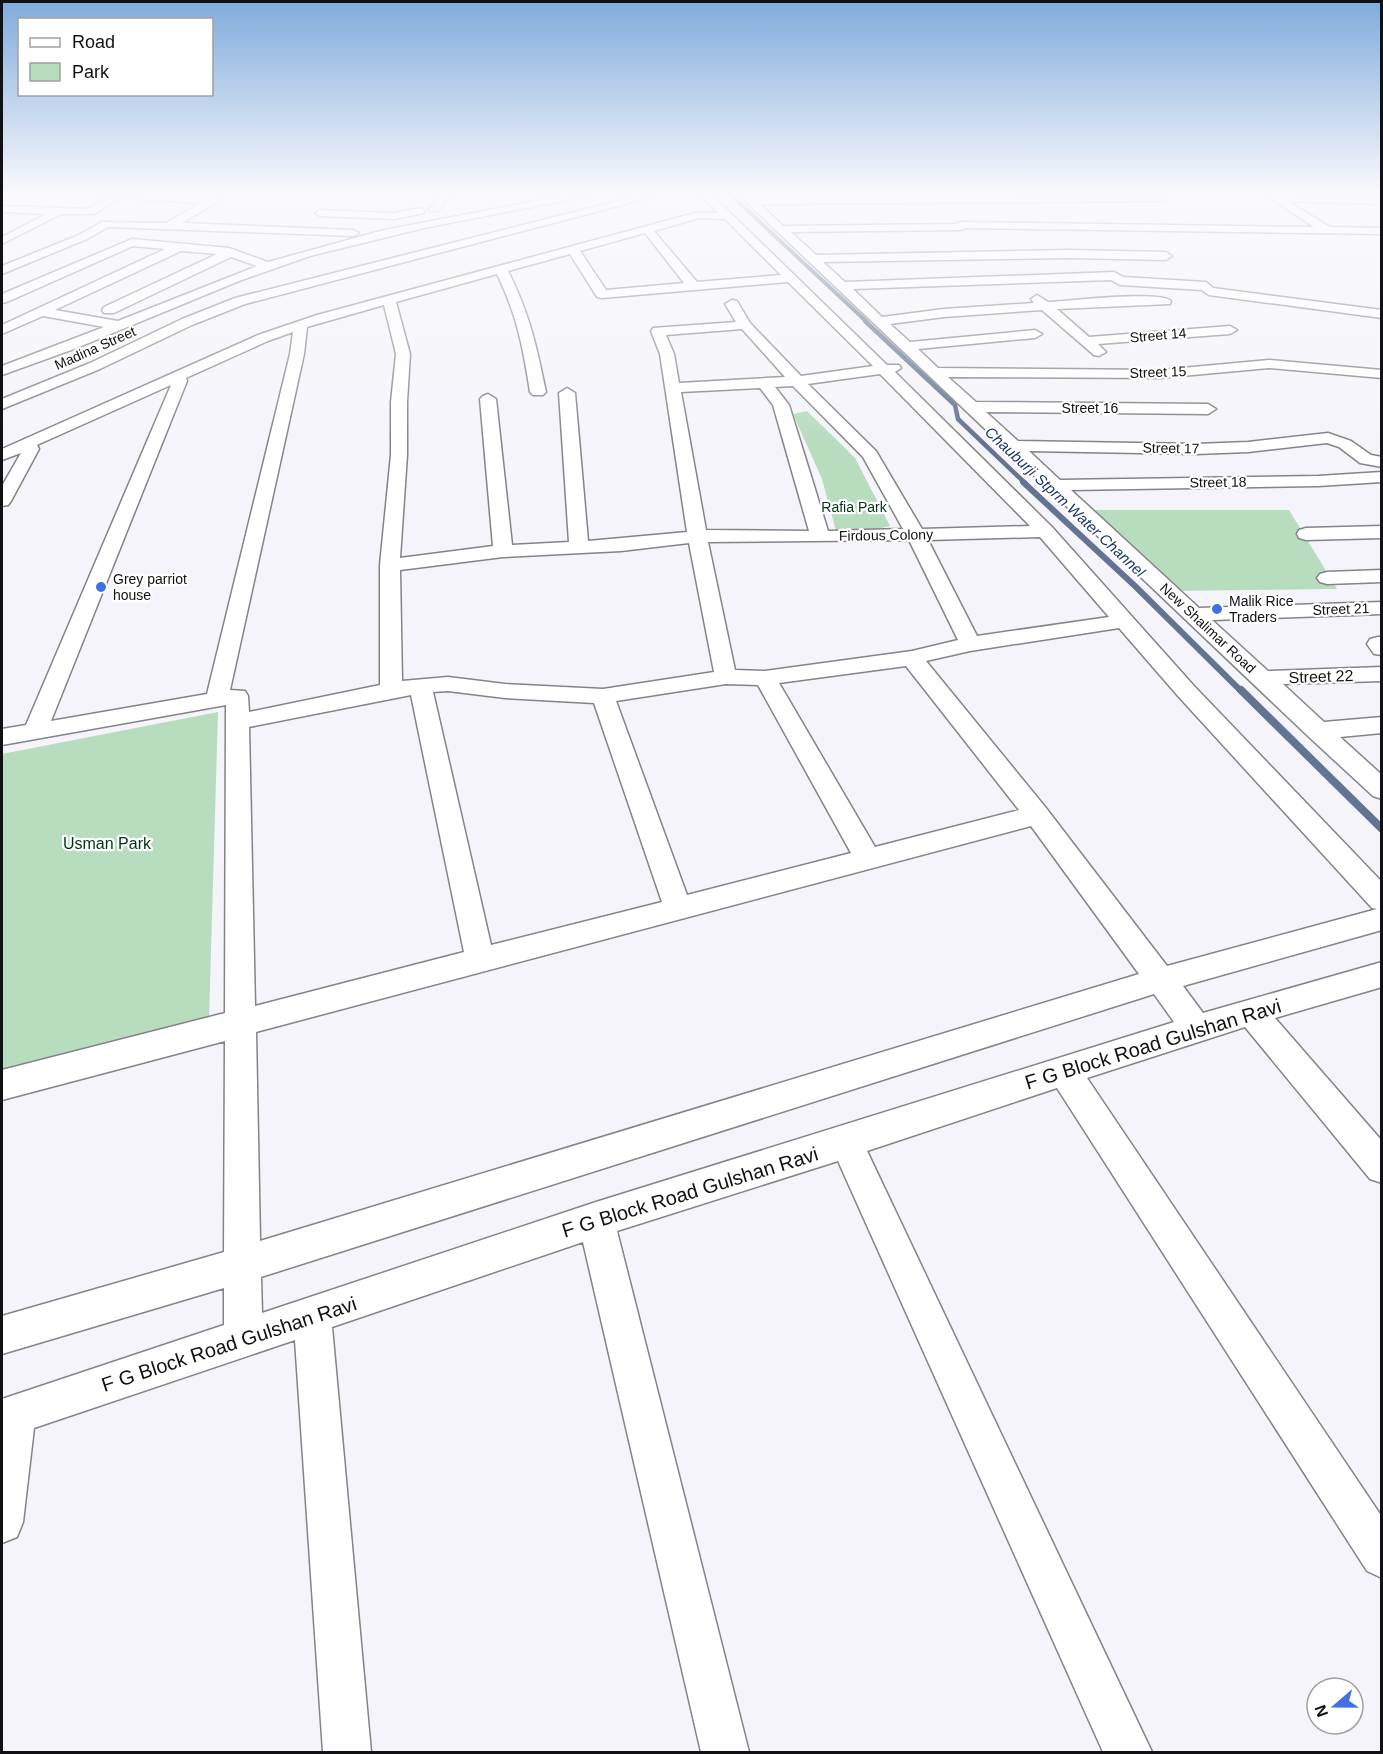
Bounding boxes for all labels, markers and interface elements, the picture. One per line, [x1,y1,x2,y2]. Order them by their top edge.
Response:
legend [18,18,213,96]
text: Road [72,32,115,52]
text: Park [72,62,110,82]
street label: Madina Street [52,323,138,373]
street label: Street 14 [1129,325,1187,345]
street label: Street 15 [1129,363,1187,381]
street label: Street 16 [1062,400,1119,416]
water label: Chauburji Stprm Water Channel [982,423,1149,581]
street label: Street 17 [1142,440,1200,456]
street label: Street 18 [1189,474,1247,490]
park label: Rafia Park [821,499,888,515]
street label: Firdous Colony [839,526,933,544]
place label: Grey parriot house [113,571,187,603]
marker: Grey parriot house [94,580,108,594]
street label: New Shalimar Road [1157,580,1259,676]
place label: Malik Rice Traders [1229,593,1294,625]
street label: Street 21 [1312,600,1370,618]
marker: Malik Rice Traders [1210,602,1224,616]
street label: Street 22 [1288,667,1354,686]
park label: Usman Park [63,835,152,852]
street label: F G Block Road Gulshan Ravi [1022,994,1284,1094]
street label: F G Block Road Gulshan Ravi [559,1142,821,1242]
street label: F G Block Road Gulshan Ravi [99,1292,359,1396]
north arrow [1305,1676,1365,1736]
text: N [1311,1703,1331,1719]

